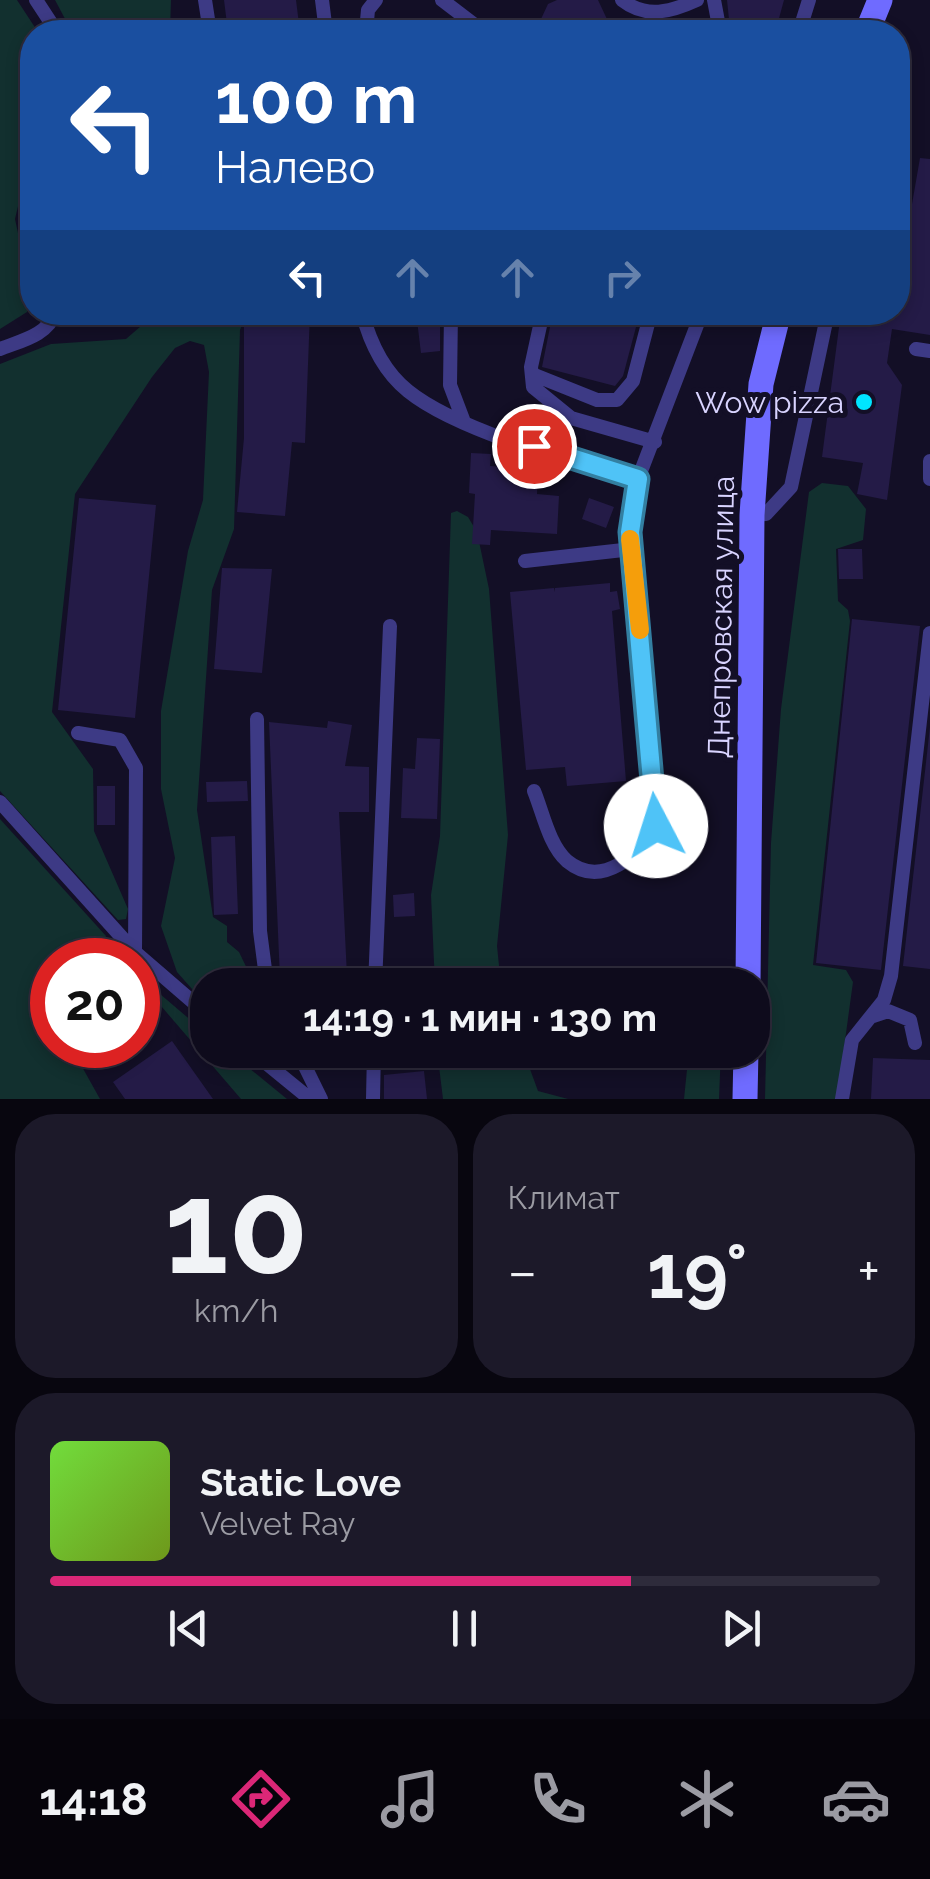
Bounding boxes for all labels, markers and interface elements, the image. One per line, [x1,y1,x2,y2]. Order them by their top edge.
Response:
text: 100 m [215,57,418,139]
icon: left [50,60,180,190]
text: Налево [215,141,375,194]
icon: left [280,250,335,305]
icon: ahead [385,250,440,305]
icon: ahead [490,250,545,305]
icon: right [595,250,650,305]
place label: Wow pizza [695,385,844,420]
marker: Wow pizza [853,391,875,413]
pin [492,404,577,489]
icon: arrive [507,419,562,474]
street label: Днепровская улица [701,475,741,759]
position arrow [604,774,708,878]
speed limit sign: 20 [30,938,160,1068]
text: 14:19 · 1 мин · 130 m [303,995,657,1040]
text: 10 [164,1151,308,1303]
text: Климат [508,1179,620,1216]
text: 19° [647,1227,747,1316]
text: − [508,1239,537,1304]
text: + [857,1239,880,1304]
text: km/h [194,1292,278,1329]
text: Static Love [200,1460,401,1505]
text: Velvet Ray [200,1505,355,1542]
icon: previous [161,1601,216,1656]
icon: pause [437,1601,492,1656]
icon: next [714,1601,769,1656]
icon: directions [226,1764,296,1834]
icon: music [375,1764,445,1834]
icon: phone [523,1764,593,1834]
icon: climate [672,1764,742,1834]
icon: car [821,1764,891,1834]
text: 14:18 [39,1773,148,1826]

